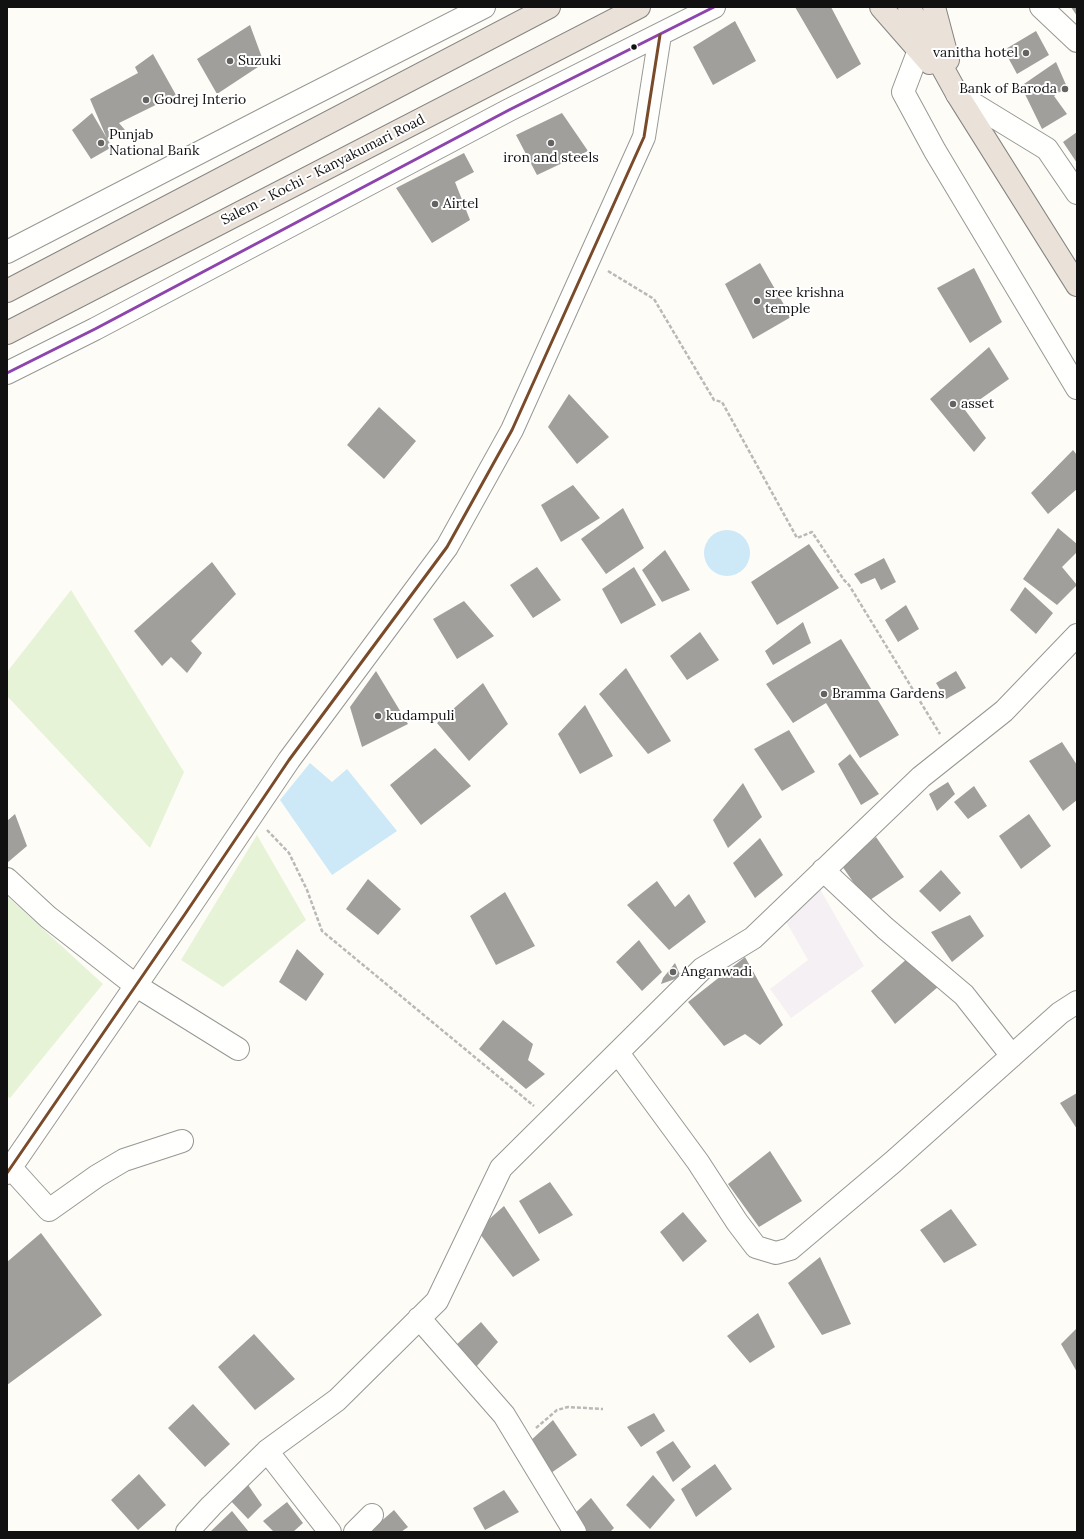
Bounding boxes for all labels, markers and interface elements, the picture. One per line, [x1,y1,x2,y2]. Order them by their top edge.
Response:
unlabelled marker [629,42,639,52]
place label: vanitha hotel [933,45,1018,61]
marker: vanitha hotel [1021,48,1031,58]
place label: Suzuki [238,53,281,69]
marker: Suzuki [225,56,235,66]
place label: Bank of Baroda [959,81,1057,97]
marker: Bank of Baroda [1060,84,1070,94]
place label: Godrej Interio [154,92,246,108]
marker: Godrej Interio [141,95,151,105]
street label: Salem - Kochi - Kanyakumari Road [218,111,428,229]
place label: Punjab National Bank [109,127,199,160]
marker: Punjab National Bank [96,138,106,148]
marker: iron and steels [546,138,556,148]
place label: iron and steels [503,150,599,166]
place label: Airtel [443,196,479,212]
marker: Airtel [430,199,440,209]
place label: sree krishna temple [765,285,844,318]
marker: sree krishna temple [752,296,762,306]
place label: asset [961,396,994,412]
marker: asset [948,399,958,409]
place label: Bramma Gardens [832,686,945,702]
marker: Bramma Gardens [819,689,829,699]
place label: kudampuli [386,708,454,724]
marker: kudampuli [373,711,383,721]
place label: Anganwadi [681,964,752,980]
marker: Anganwadi [668,967,678,977]

